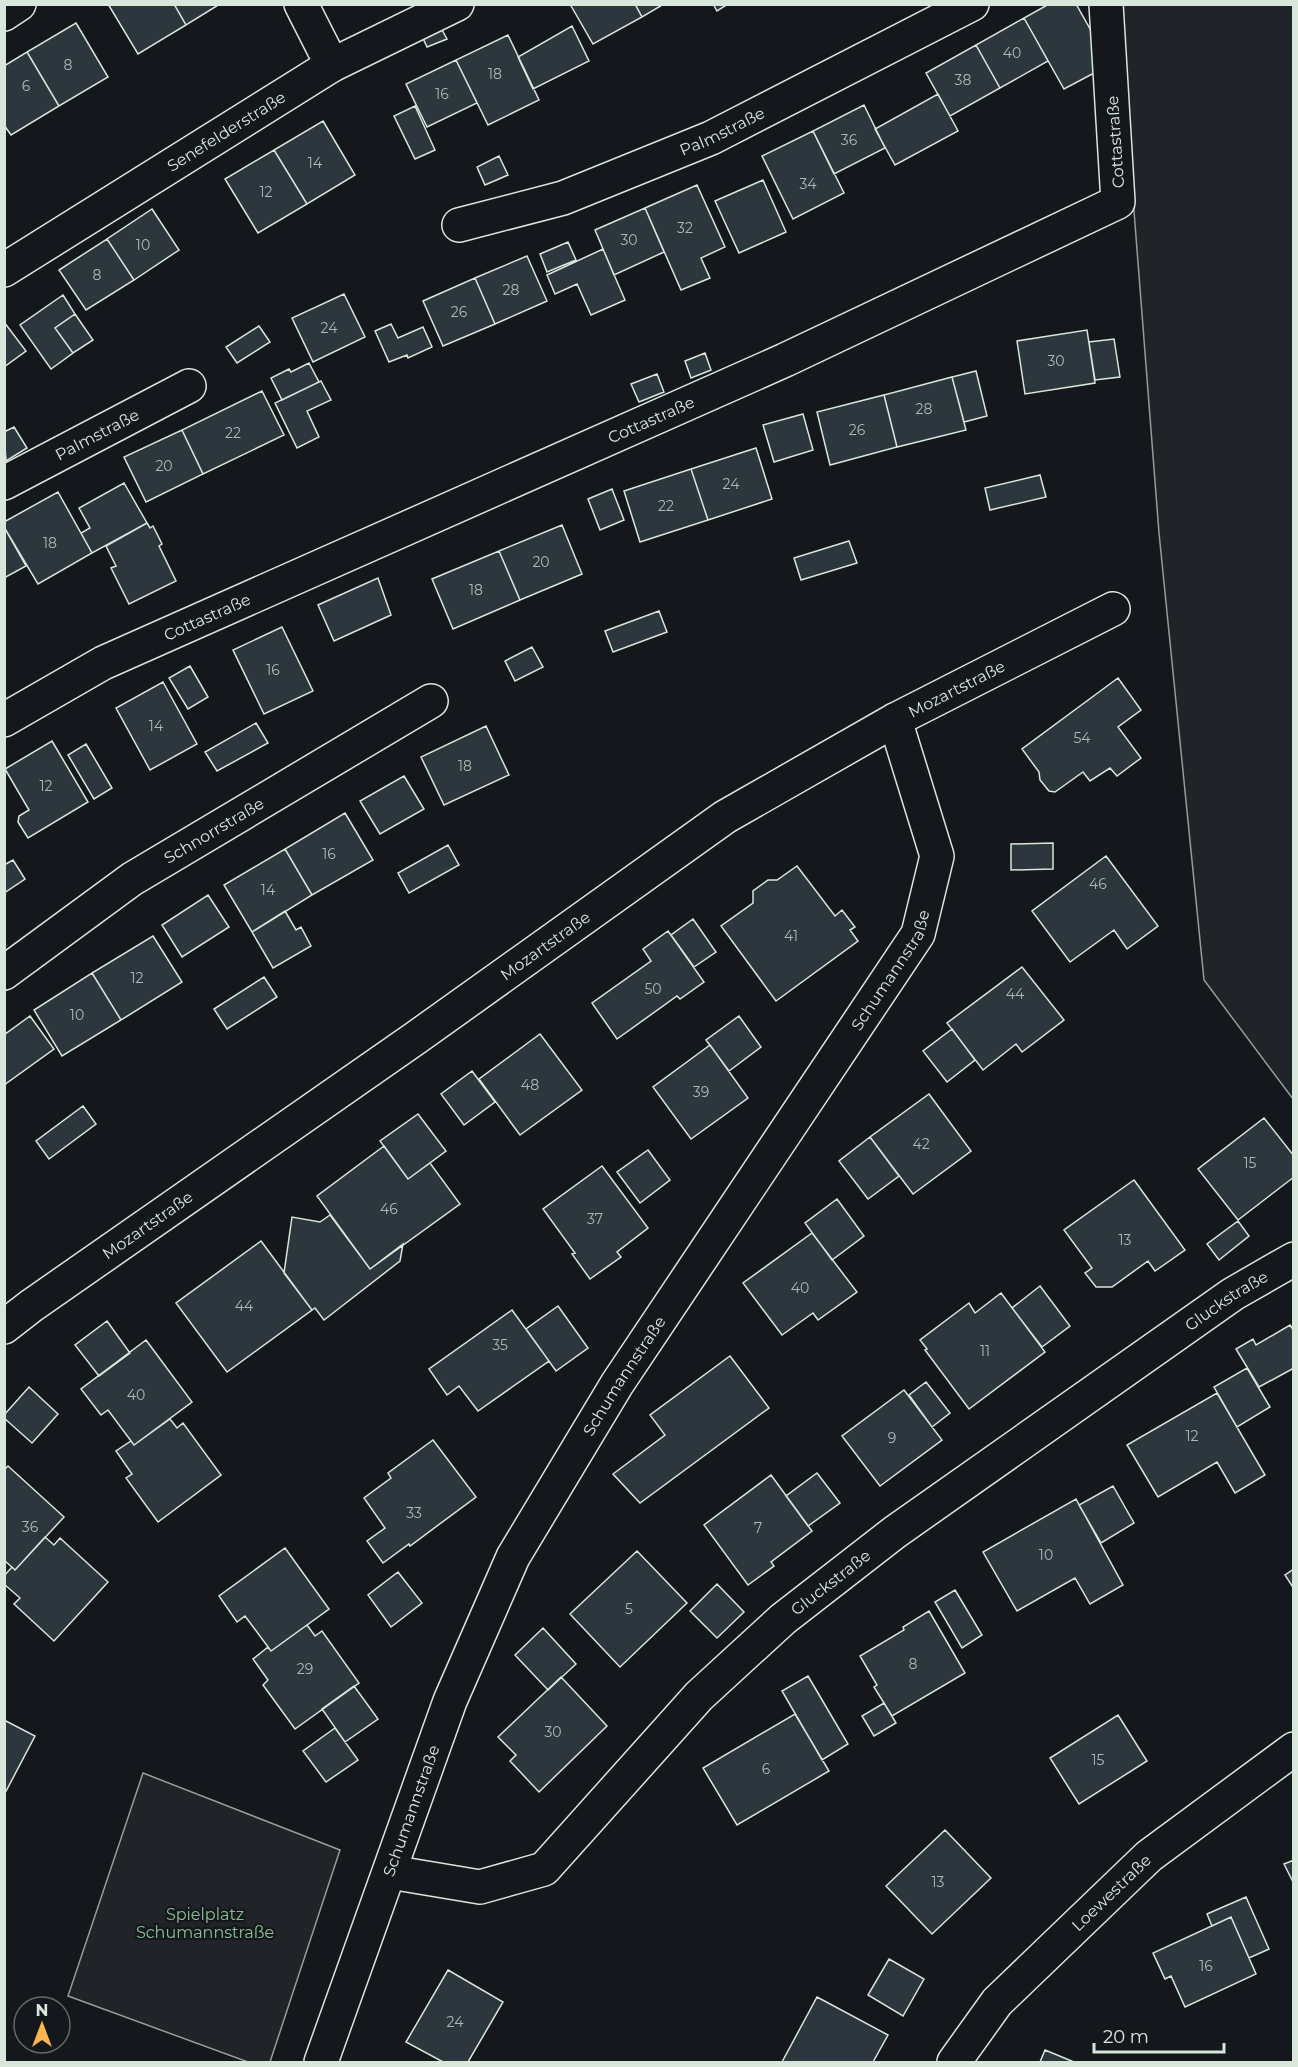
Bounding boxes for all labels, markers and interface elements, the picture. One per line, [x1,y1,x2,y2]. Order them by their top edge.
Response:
house number: 40 [1003,44,1021,62]
house number: 8 [64,56,73,74]
house number: 18 [488,65,502,83]
house number: 38 [955,71,971,89]
house number: 6 [22,77,31,95]
house number: 16 [435,85,449,103]
street label: Senefelderstraße [164,87,289,176]
street label: Cottastraße [1103,95,1128,189]
street label: Palmstraße [677,103,768,160]
house number: 36 [841,131,858,149]
house number: 14 [308,154,323,172]
house number: 34 [799,175,817,193]
house number: 12 [259,183,273,201]
house number: 32 [677,219,693,237]
house number: 30 [620,231,638,249]
house number: 10 [136,236,150,254]
house number: 8 [93,266,102,284]
house number: 28 [503,281,520,299]
house number: 26 [451,303,468,321]
house number: 24 [321,319,338,337]
house number: 30 [1047,352,1065,370]
street label: Cottastraße [605,392,698,447]
house number: 28 [916,400,933,418]
street label: Palmstraße [52,405,142,464]
house number: 26 [849,421,866,439]
house number: 22 [225,424,241,442]
house number: 20 [155,457,173,475]
house number: 24 [723,475,740,493]
house number: 22 [658,497,674,515]
house number: 18 [43,534,57,552]
house number: 20 [532,553,550,571]
house number: 18 [469,581,483,599]
street label: Cottastraße [161,590,253,645]
street label: Mozartstraße [905,657,1008,722]
house number: 16 [266,661,280,679]
house number: 14 [149,717,164,735]
house number: 54 [1073,729,1091,747]
house number: 18 [458,757,472,775]
house number: 12 [39,777,53,795]
street label: Schnorrstraße [161,794,267,868]
house number: 16 [322,845,336,863]
house number: 46 [1089,875,1107,893]
house number: 14 [261,881,276,899]
street label: Mozartstraße [497,907,594,984]
street label: Schumannstraße [847,908,933,1034]
house number: 41 [784,927,798,945]
house number: 12 [130,969,144,987]
house number: 50 [644,980,662,998]
house number: 44 [1006,985,1025,1003]
house number: 10 [70,1006,84,1024]
house number: 48 [521,1076,539,1094]
house number: 39 [693,1083,709,1101]
house number: 42 [912,1135,930,1153]
house number: 15 [1244,1154,1257,1172]
street label: Mozartstraße [99,1187,196,1263]
house number: 46 [380,1200,398,1218]
house number: 37 [587,1210,603,1228]
house number: 13 [1119,1231,1132,1249]
street label: Gluckstraße [1181,1267,1271,1335]
house number: 40 [791,1279,809,1297]
house number: 44 [235,1297,254,1315]
street label: Schumannstraße [579,1313,670,1439]
house number: 35 [492,1336,508,1354]
house number: 11 [980,1342,990,1360]
house number: 40 [127,1386,145,1404]
house number: 12 [1185,1427,1199,1445]
house number: 9 [888,1429,896,1447]
house number: 33 [406,1504,422,1522]
house number: 36 [22,1518,39,1536]
house number: 7 [754,1519,762,1537]
street label: Gluckstraße [787,1546,874,1619]
house number: 10 [1039,1546,1053,1564]
house number: 5 [625,1600,633,1618]
house number: 8 [909,1655,918,1673]
house number: 29 [297,1660,313,1678]
house number: 30 [544,1723,562,1741]
street label: Schumannstraße [379,1742,444,1879]
house number: 15 [1092,1751,1105,1769]
house number: 6 [762,1760,771,1778]
street label: Loewestraße [1068,1851,1155,1935]
house number: 13 [932,1873,945,1891]
park label: Spielplatz Schumannstraße [136,1905,274,1942]
house number: 16 [1199,1957,1213,1975]
north arrow [12,1995,72,2055]
text: N [36,2001,48,2020]
house number: 24 [447,2013,464,2031]
scale bar [1094,2016,1224,2054]
text: 20 m [1103,2026,1149,2048]

